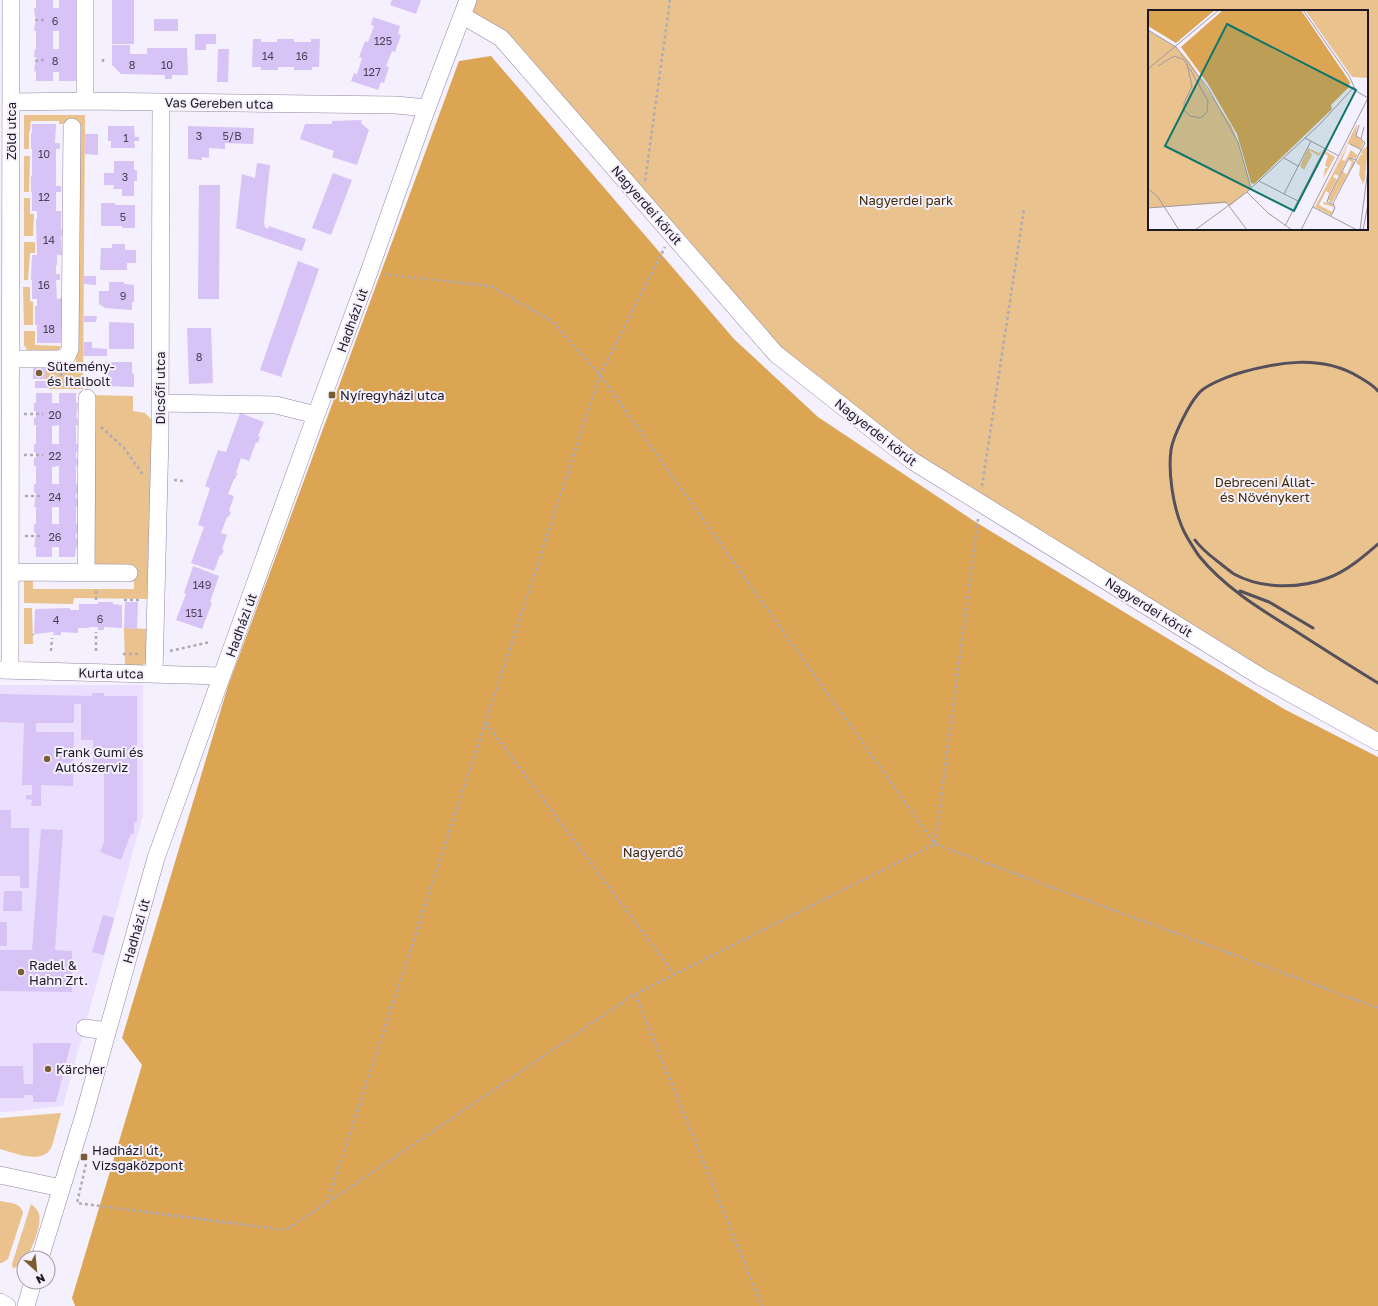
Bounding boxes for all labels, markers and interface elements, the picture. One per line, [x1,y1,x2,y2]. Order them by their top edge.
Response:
inset map [1148,10,1368,230]
house number: 6 [52,14,59,27]
house number: 125 [374,34,392,47]
house number: 14 [262,49,274,62]
house number: 16 [296,49,308,62]
house number: 8 [52,54,59,67]
house number: 8 [129,58,136,71]
house number: 10 [161,58,173,71]
house number: 127 [363,65,381,78]
street label: Vas Gereben utca [164,94,274,112]
street label: Zöld utca [3,102,19,160]
house number: 3 [196,129,202,142]
house number: 5/B [222,129,242,142]
house number: 1 [123,131,129,144]
house number: 10 [38,147,50,160]
street label: Nagyerdei körút [608,162,686,248]
house number: 3 [122,170,128,183]
house number: 12 [38,190,50,203]
park label: Nagyerdei park [859,192,954,208]
house number: 5 [120,210,126,223]
house number: 14 [43,233,55,246]
house number: 16 [38,278,50,291]
street label: Hadházi út [333,286,371,354]
house number: 9 [120,289,126,302]
house number: 18 [43,322,55,335]
house number: 8 [196,350,203,363]
street label: Dicsőfi utca [152,351,168,425]
place label: Sütemény- és Italbolt [47,358,115,389]
marker: Sütemény- és Italbolt [34,368,44,378]
place label: Nyíregyházi utca [340,387,445,403]
marker: Nyíregyházi utca [327,390,337,400]
street label: Nagyerdei körút [832,395,920,469]
house number: 20 [48,408,62,421]
house number: 22 [49,449,61,462]
park label: Debreceni Állat- és Növénykert [1215,474,1315,505]
house number: 24 [48,490,62,503]
house number: 26 [48,530,62,543]
street label: Nagyerdei körút [1102,574,1196,640]
house number: 149 [193,578,211,591]
street label: Hadházi út [222,591,260,659]
house number: 151 [185,606,203,619]
house number: 6 [97,612,104,625]
house number: 4 [53,613,60,626]
street label: Kurta utca [78,664,144,682]
place label: Frank Gumi és Autószerviz [55,744,143,775]
marker: Frank Gumi és Autószerviz [42,754,52,764]
park label: Nagyerdő [623,844,683,860]
street label: Hadházi út [119,897,153,965]
place label: Radel & Hahn Zrt. [29,957,88,988]
marker: Radel & Hahn Zrt. [16,967,26,977]
place label: Kärcher [56,1061,105,1077]
marker: Kärcher [43,1064,53,1074]
place label: Hadházi út, Vizsgaközpont [92,1142,183,1173]
marker: Hadházi út, Vizsgaközpont [79,1152,89,1162]
north arrow [16,1250,56,1290]
text: N [34,1272,47,1287]

